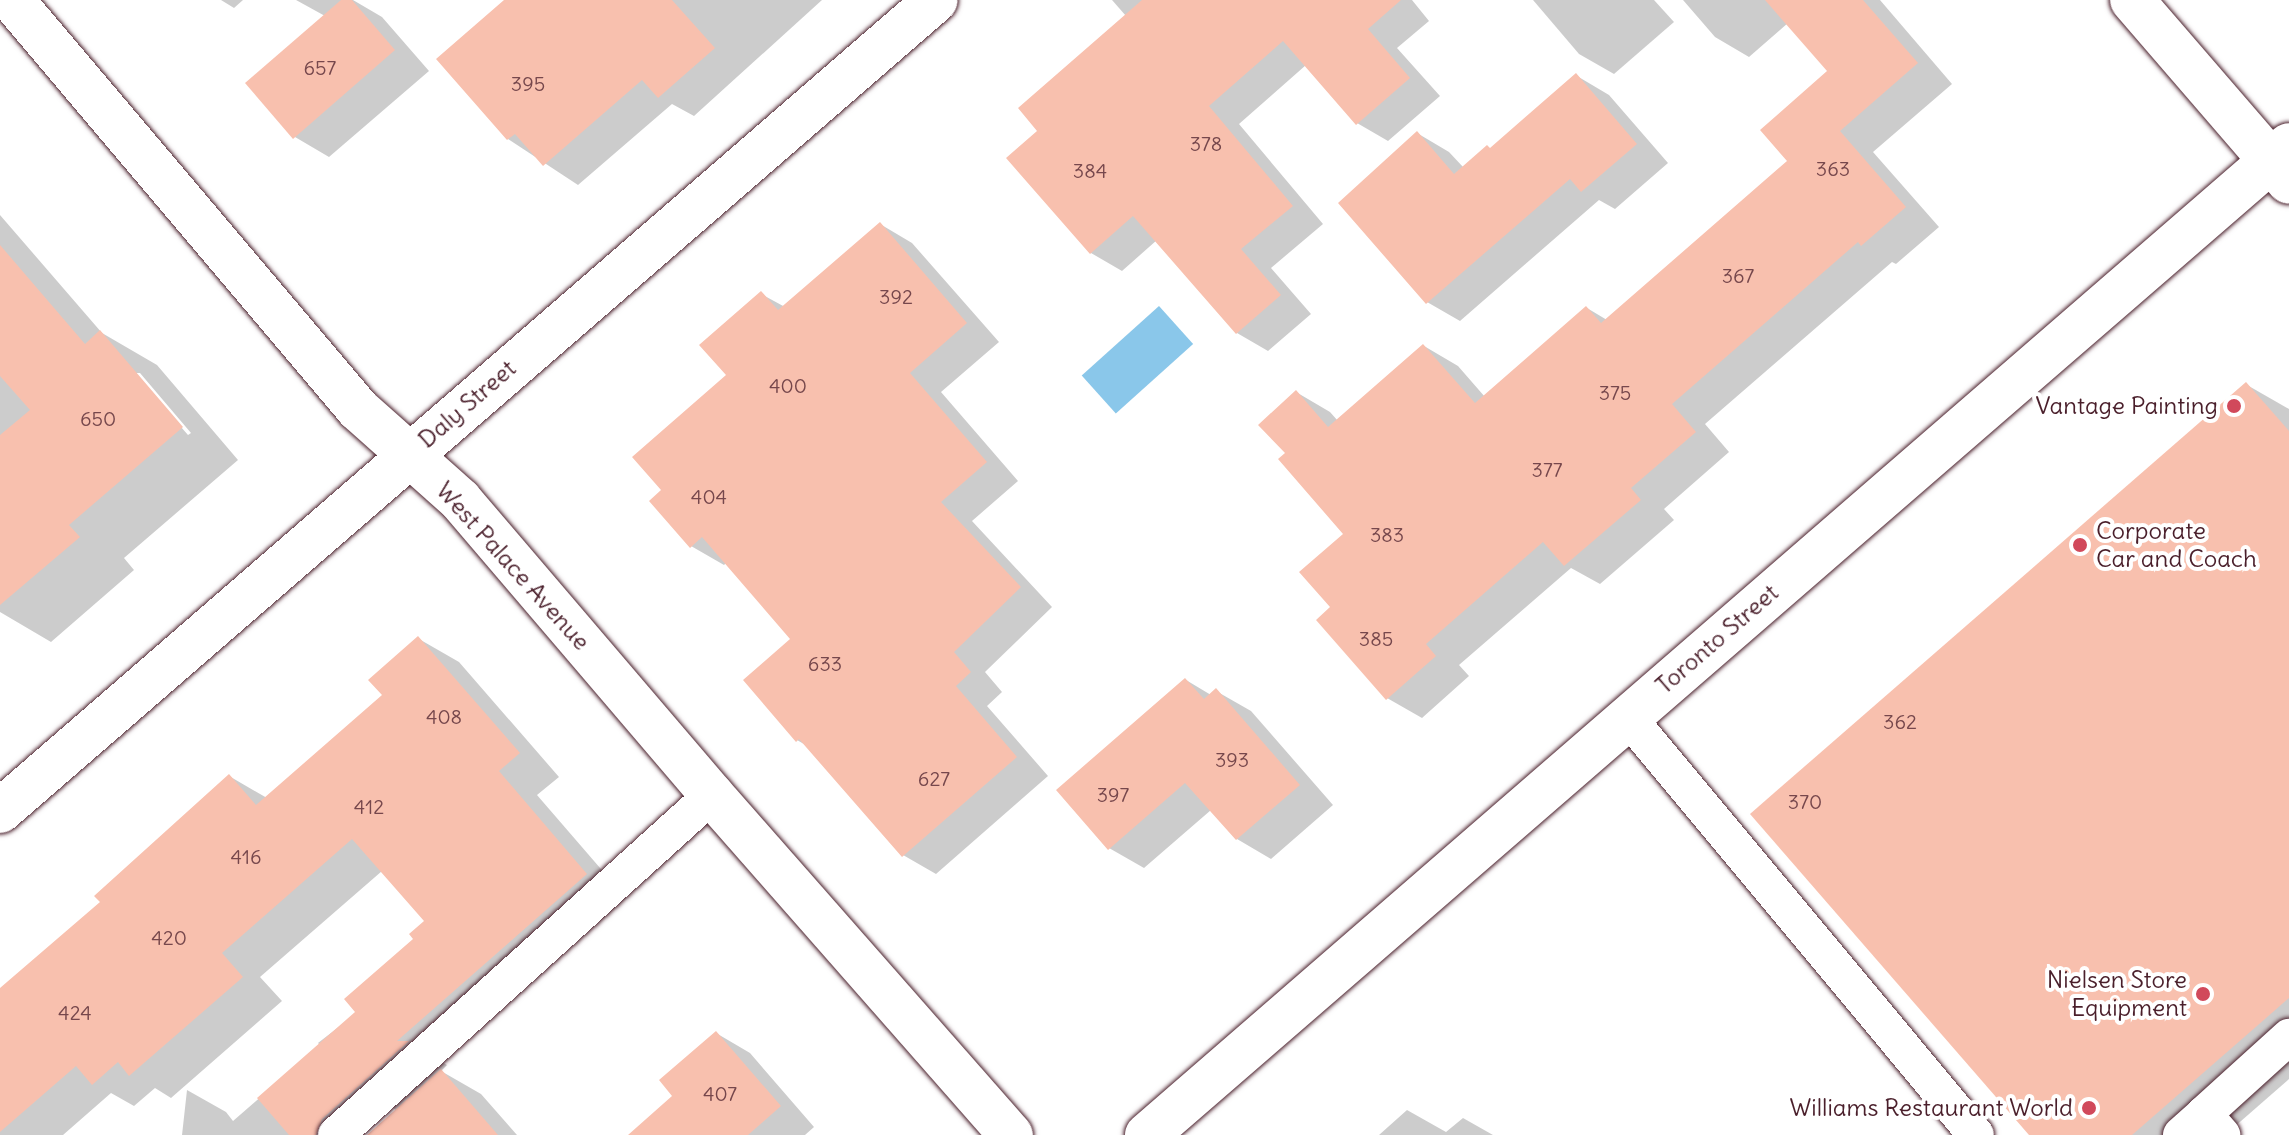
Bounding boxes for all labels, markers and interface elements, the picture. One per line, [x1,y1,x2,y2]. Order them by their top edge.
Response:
house number: 657 [304,55,336,79]
house number: 395 [511,71,545,95]
house number: 378 [1190,131,1222,155]
house number: 363 [1816,156,1850,180]
house number: 384 [1073,158,1107,182]
house number: 367 [1722,263,1754,287]
house number: 392 [879,284,913,308]
street label: Daly Street [412,354,522,454]
house number: 400 [769,373,807,397]
house number: 375 [1599,380,1631,404]
place label: Vantage Painting [2036,392,2218,420]
marker: Vantage Painting [2225,397,2243,415]
house number: 650 [80,406,116,430]
house number: 377 [1532,457,1562,481]
street label: West Palace Avenue [430,476,596,656]
house number: 404 [691,484,727,508]
place label: Corporate Car and Coach [2096,517,2257,573]
house number: 383 [1370,522,1404,546]
marker: Corporate Car and Coach [2071,536,2089,554]
street label: Toronto Street [1650,578,1784,700]
house number: 385 [1359,626,1393,650]
house number: 633 [808,651,842,675]
house number: 408 [426,704,462,728]
house number: 362 [1883,709,1917,733]
house number: 393 [1215,747,1249,771]
house number: 627 [918,766,950,790]
house number: 397 [1097,782,1129,806]
house number: 370 [1788,789,1822,813]
house number: 412 [354,794,384,818]
house number: 416 [231,844,261,868]
house number: 420 [151,925,187,949]
place label: Nielsen Store Equipment [2047,966,2187,1022]
marker: Nielsen Store Equipment [2194,985,2212,1003]
house number: 424 [58,1000,92,1024]
house number: 407 [703,1081,737,1105]
place label: Williams Restaurant World [1790,1094,2073,1122]
marker: Williams Restaurant World [2080,1099,2098,1117]

